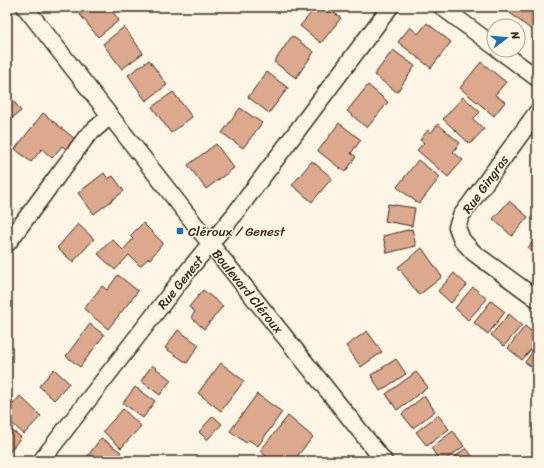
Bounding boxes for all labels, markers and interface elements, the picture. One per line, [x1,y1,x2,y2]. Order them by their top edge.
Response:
north arrow [486,18,526,58]
text: N [505,28,525,42]
street label: Rue Gingras [456,149,515,219]
place label: Cléroux / Genest [188,220,286,243]
marker: Cléroux / Genest [175,226,185,236]
street label: Boulevard Cléroux [206,244,289,339]
street label: Rue Genest [151,250,210,314]

